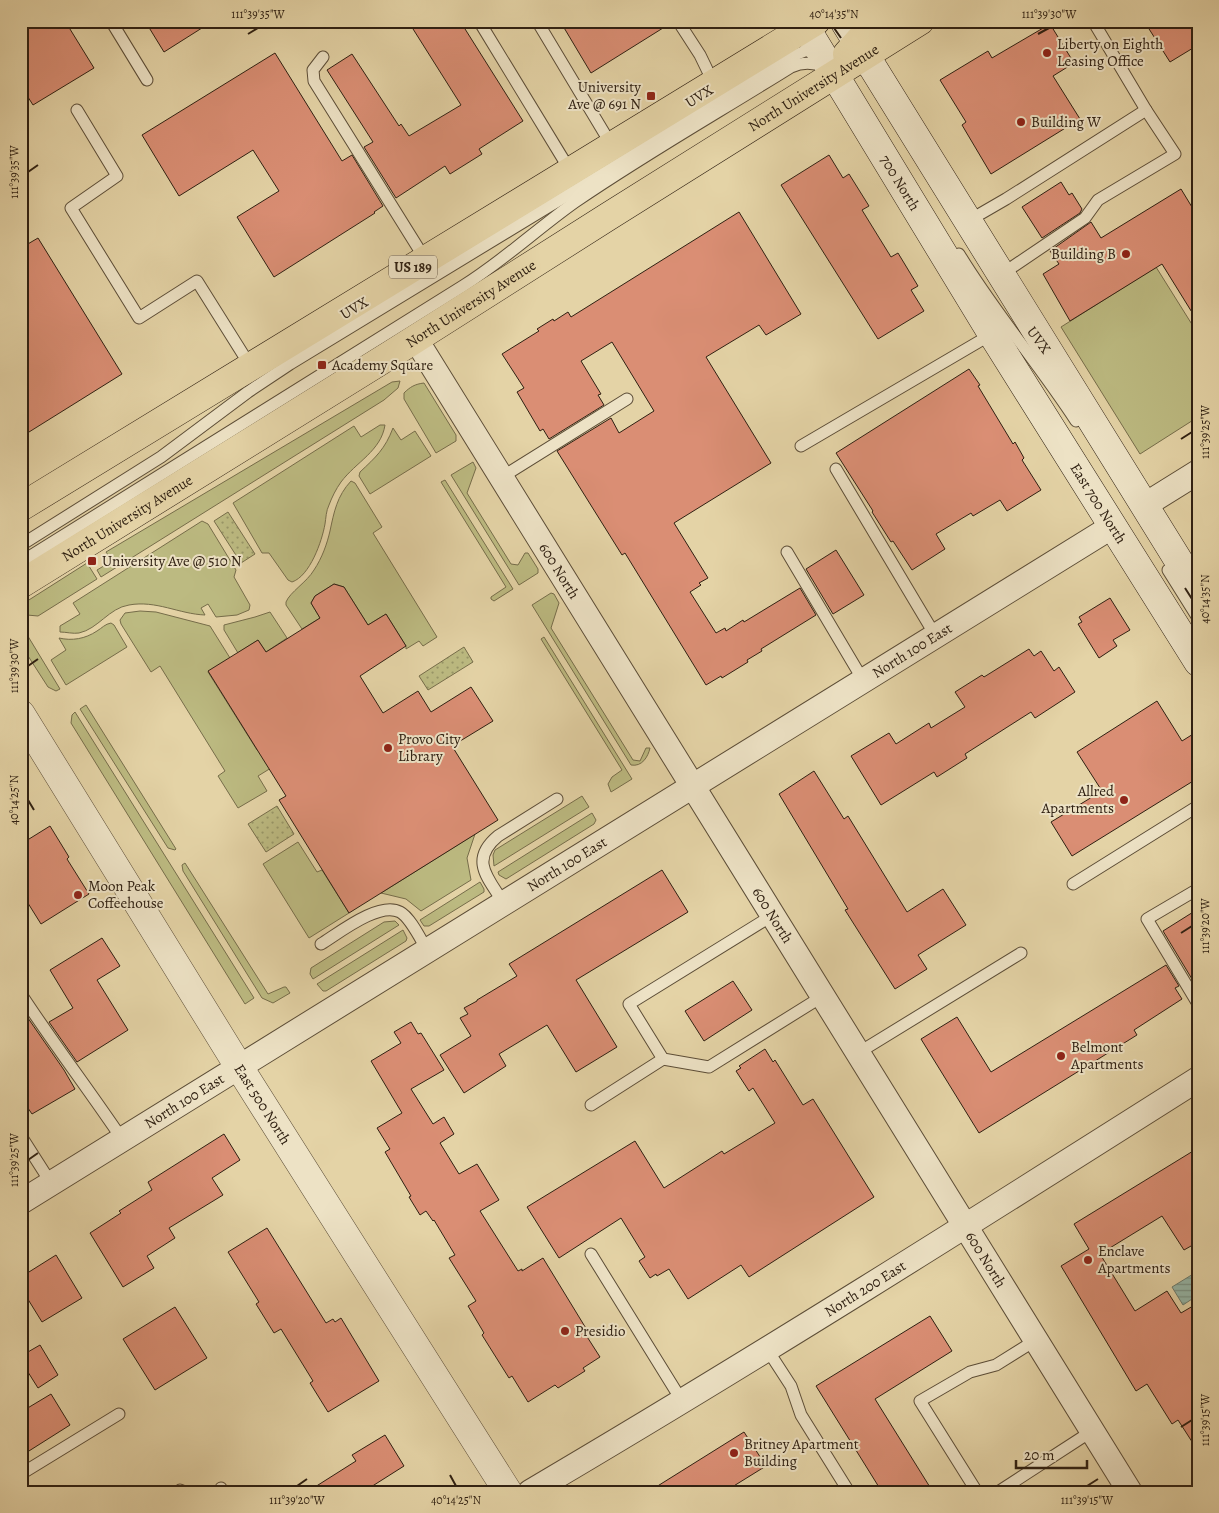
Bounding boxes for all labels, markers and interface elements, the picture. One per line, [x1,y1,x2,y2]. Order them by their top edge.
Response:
text: 111°39'35"W [231,6,286,22]
text: 40°14'35"N [809,6,859,22]
text: 111°39'30"W [1022,6,1077,22]
place label: Liberty on Eighth Leasing Office [1057,34,1163,71]
street label: North University Avenue [744,39,883,136]
marker: Liberty on Eighth Leasing Office [1041,47,1053,59]
place label: University Ave @ 691 N [567,77,641,114]
street label: UVX [681,80,717,112]
marker: University Ave @ 691 N [645,90,657,102]
place label: Building W [1031,112,1101,132]
marker: Building W [1015,116,1027,128]
text: 111°39'35"W [6,144,22,199]
street label: 700 North [875,151,925,214]
place label: Building B [1051,244,1116,264]
marker: Building B [1120,248,1132,260]
street label: North University Avenue [402,255,540,353]
road number: US 189 [389,256,437,278]
street label: UVX [336,292,372,324]
street label: UVX [1022,322,1056,358]
place label: Academy Square [331,355,433,375]
marker: Academy Square [316,359,328,371]
text: 111°39'25"W [1197,404,1213,459]
street label: East 700 North [1066,459,1131,547]
street label: North University Avenue [58,470,197,566]
street label: 600 North [534,539,584,603]
place label: University Ave @ 510 N [102,551,242,571]
marker: University Ave @ 510 N [86,555,98,567]
text: 40°14'35"N [1197,574,1213,624]
street label: North 100 East [868,618,956,683]
text: 111°39'30"W [6,638,22,693]
place label: Provo City Library [398,729,461,766]
marker: Provo City Library [382,742,394,754]
text: 40°14'25"N [6,775,22,825]
place label: Allred Apartments [1041,781,1115,818]
marker: Allred Apartments [1118,794,1130,806]
street label: North 100 East [523,832,611,896]
place label: Moon Peak Coffeehouse [88,876,164,913]
street label: 600 North [748,883,798,947]
marker: Moon Peak Coffeehouse [72,889,84,901]
text: 111°39'20"W [1197,898,1213,954]
place label: Belmont Apartments [1070,1037,1143,1074]
marker: Belmont Apartments [1055,1050,1067,1062]
street label: East 500 North [230,1060,296,1148]
street label: North 100 East [141,1069,228,1133]
text: 111°39'25"W [6,1132,22,1187]
street label: 600 North [961,1228,1011,1291]
place label: Enclave Apartments [1097,1241,1170,1278]
marker: Enclave Apartments [1082,1254,1094,1266]
street label: North 200 East [821,1256,910,1321]
place label: Presidio [575,1321,625,1341]
marker: Presidio [559,1325,571,1337]
text: 111°39'15"W [1197,1393,1213,1446]
place label: Britney Apartment Building [744,1434,859,1471]
scale bar [1016,1438,1088,1470]
text: 20 m [1024,1445,1055,1465]
marker: Britney Apartment Building [728,1447,740,1459]
text: 111°39'20"W [269,1492,325,1508]
text: 40°14'25"N [431,1492,481,1508]
text: 111°39'15"W [1061,1492,1114,1508]

